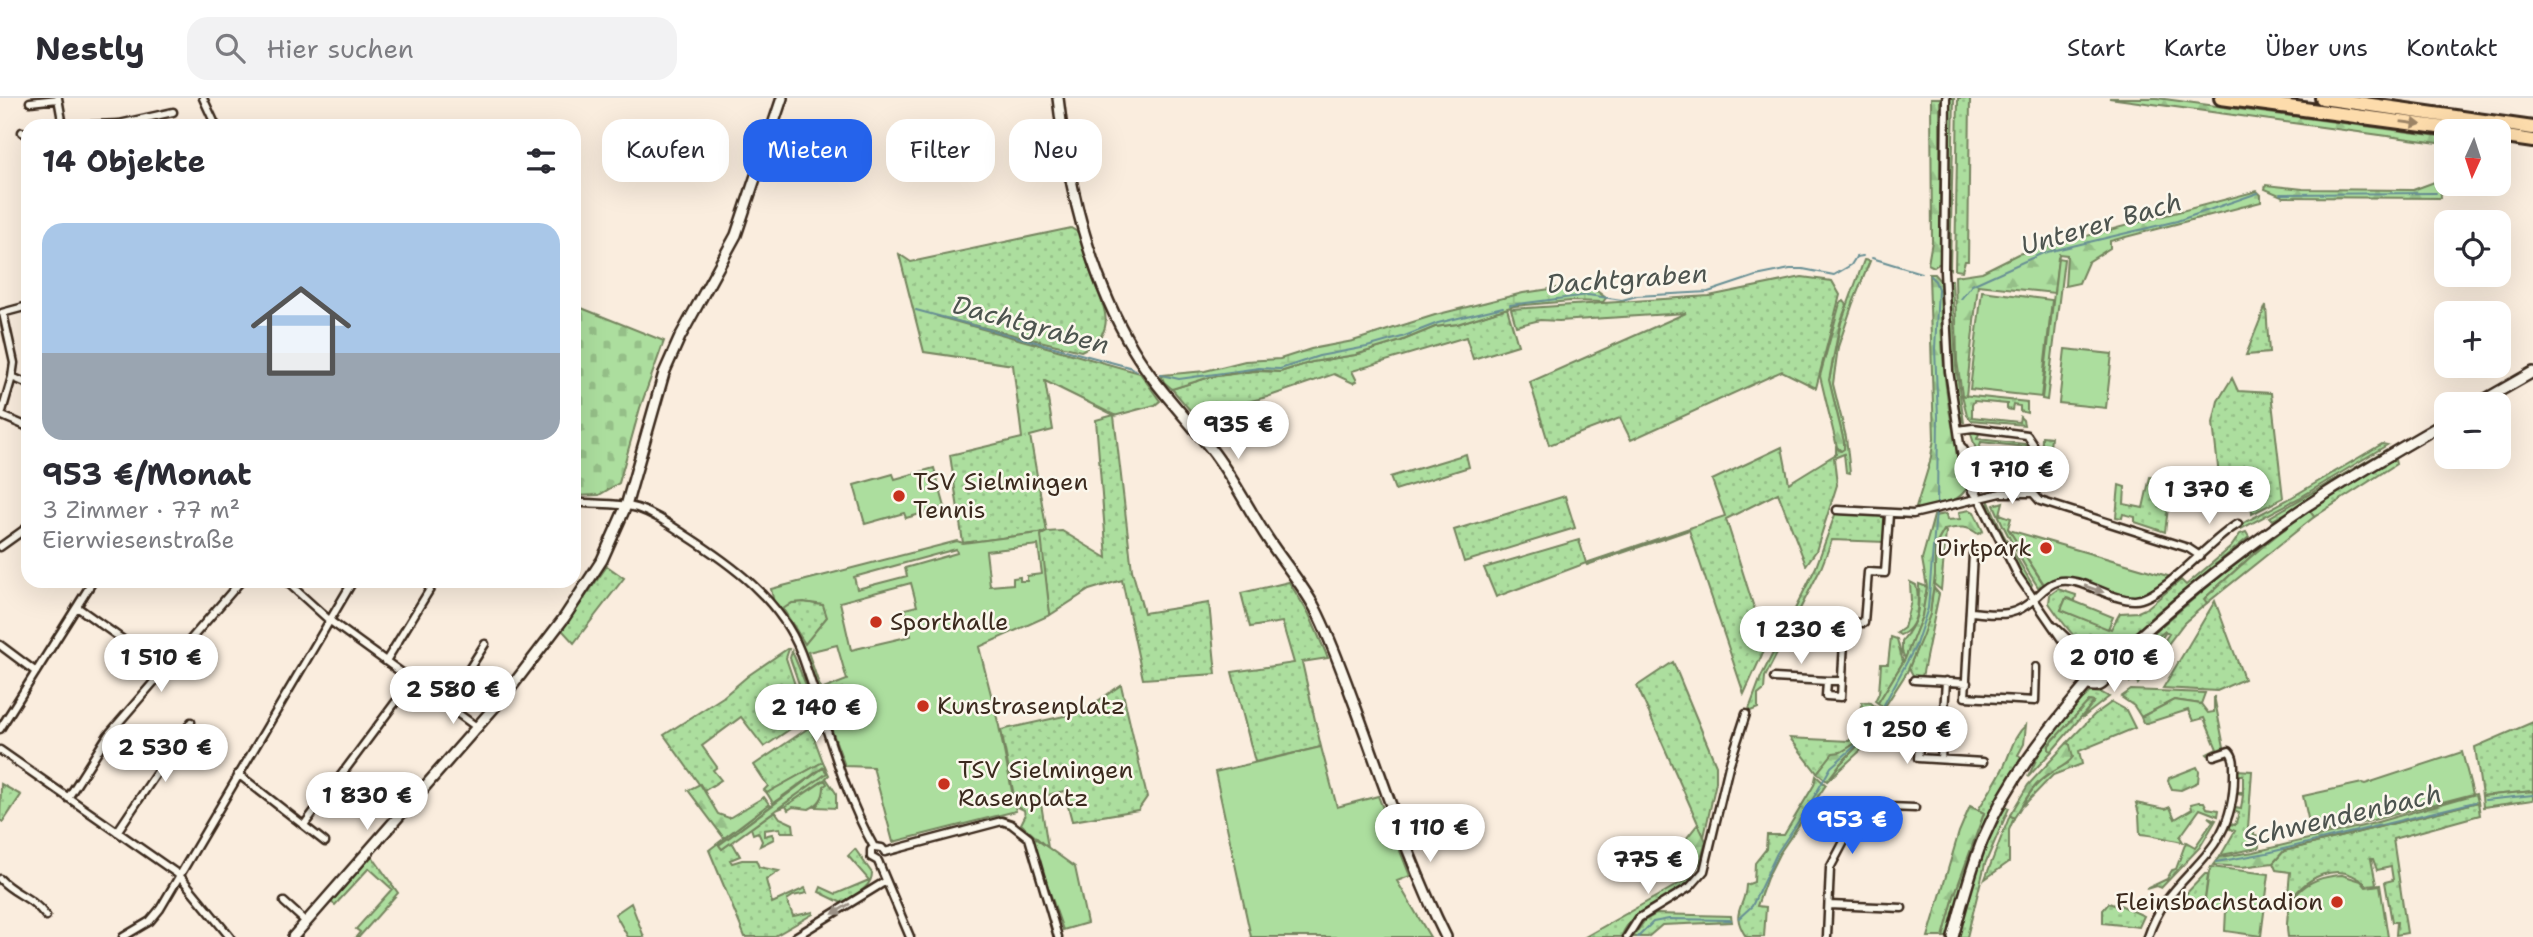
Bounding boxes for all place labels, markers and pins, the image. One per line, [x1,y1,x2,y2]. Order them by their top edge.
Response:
pin: 935 € [1189,402,1287,461]
pin: 1 710 € [1947,446,2077,506]
place label: TSV Sielmingen Tennis [913,466,1088,526]
pin: 1 370 € [2144,466,2274,526]
marker: TSV Sielmingen Tennis [891,488,907,504]
place label: Dirtpark [1937,532,2032,564]
marker: Dirtpark [2038,540,2054,556]
place label: Sporthalle [890,606,1009,638]
pin: 1 230 € [1736,606,1866,666]
marker: Sporthalle [868,614,884,630]
pin: 1 510 € [96,634,226,694]
pin: 2 010 € [2049,634,2179,694]
pin: 2 580 € [388,666,518,726]
pin: 2 140 € [751,684,881,744]
place label: Kunstrasenplatz [937,690,1125,722]
marker: Kunstrasenplatz [915,698,931,714]
pin: 1 250 € [1842,706,1972,766]
pin: 2 530 € [100,724,230,784]
place label: TSV Sielmingen Rasenplatz [958,754,1133,814]
pin: 1 830 € [302,772,432,832]
marker: TSV Sielmingen Rasenplatz [936,776,952,792]
pin: 953 € [1803,796,1901,856]
pin: 1 110 € [1365,804,1495,864]
pin: 775 € [1599,836,1697,896]
place label: Fleinsbachstadion [2115,886,2323,918]
marker: Fleinsbachstadion [2329,894,2345,910]

